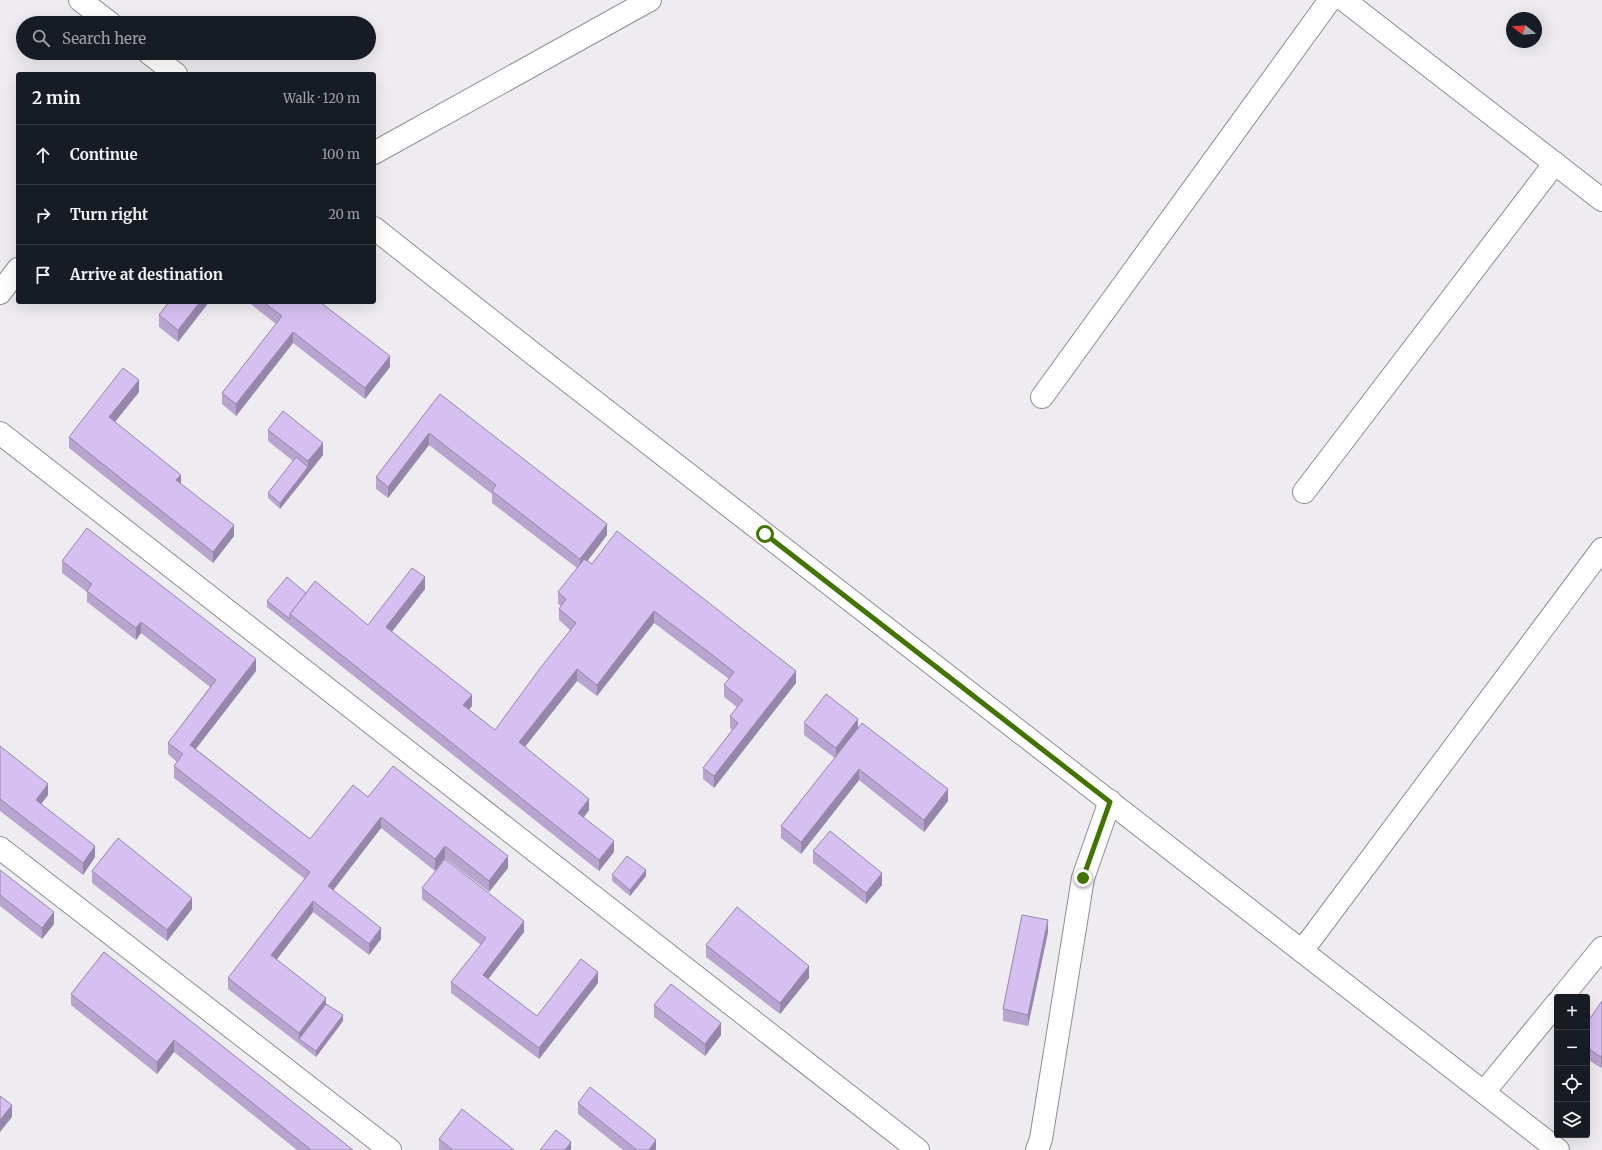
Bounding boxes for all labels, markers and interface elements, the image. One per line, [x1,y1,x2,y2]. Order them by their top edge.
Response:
north arrow [1506,12,1542,48]
search box [16,16,376,60]
icon: search [30,27,52,49]
text: Search here [62,29,146,48]
text: 2 min [32,87,80,109]
text: Walk · 120 m [283,90,360,107]
icon: ahead [32,144,54,166]
text: Continue [70,145,138,164]
text: 100 m [322,146,360,163]
icon: right [32,204,54,226]
text: Turn right [70,205,148,224]
text: 20 m [328,206,360,223]
icon: arrive [32,264,54,286]
text: Arrive at destination [70,265,223,284]
route start [756,525,774,543]
route end [1074,869,1092,887]
map controls [1554,994,1590,1138]
button: + [1554,994,1590,1030]
button: − [1554,1030,1590,1066]
button: locate [1554,1066,1590,1102]
button: layers [1554,1102,1590,1138]

